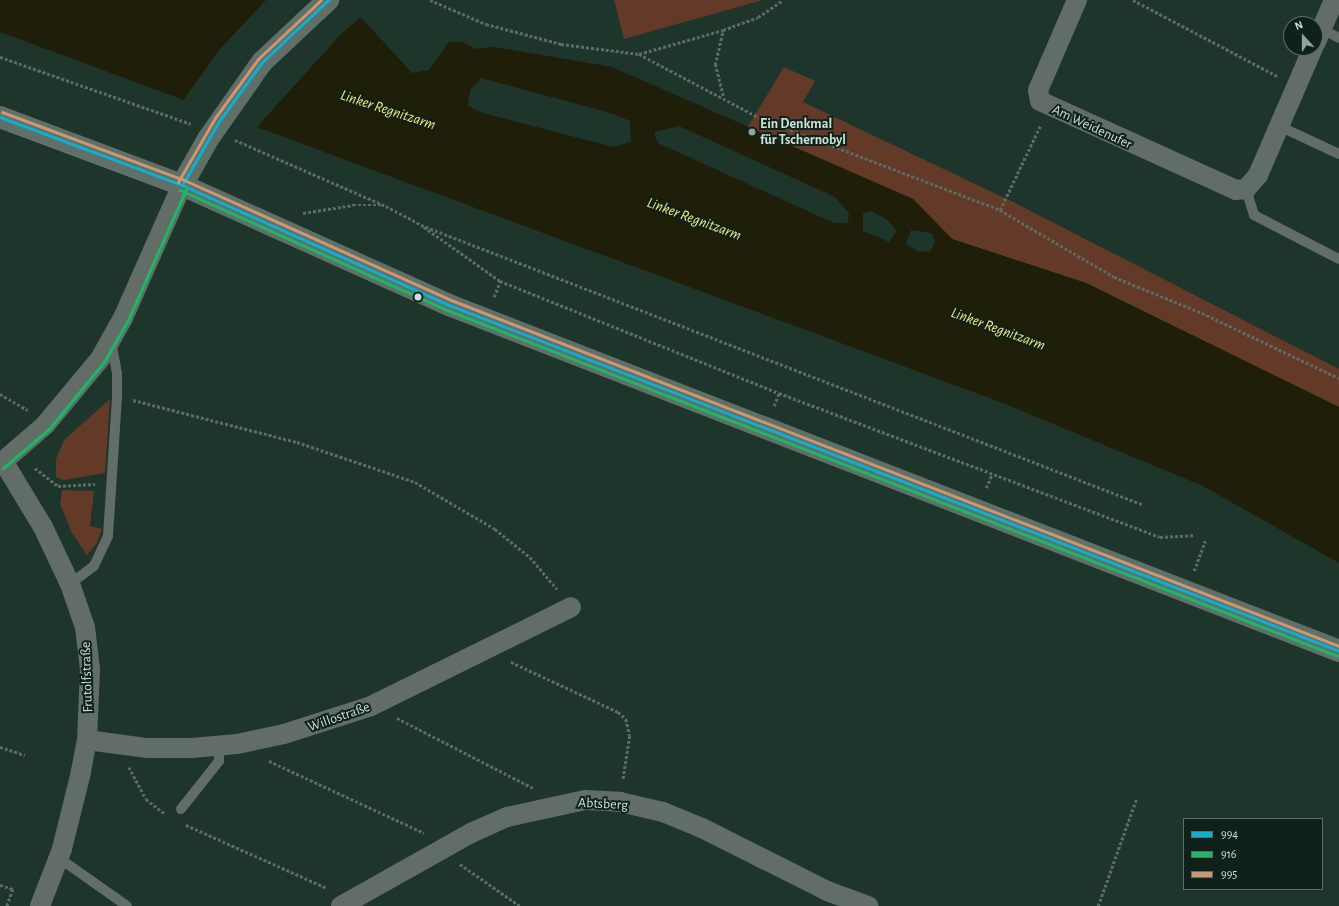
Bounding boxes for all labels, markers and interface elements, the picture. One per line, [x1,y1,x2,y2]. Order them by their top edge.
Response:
north arrow [1283,16,1323,56]
text: N [1293,19,1304,32]
water label: Linker Regnitzarm [338,86,438,134]
street label: Am Weidenufer [1049,101,1135,153]
place label: Ein Denkmal für Tschernobyl [760,116,846,148]
marker: Ein Denkmal für Tschernobyl [747,127,757,137]
water label: Linker Regnitzarm [644,194,744,244]
unlabelled marker [413,292,423,302]
water label: Linker Regnitzarm [948,304,1048,354]
street label: Frutolfstraße [77,641,97,713]
street label: Willostraße [306,699,372,735]
street label: Abtsberg [578,794,628,814]
legend [1183,818,1323,890]
text: 994 [1221,828,1238,840]
text: 916 [1221,848,1236,860]
text: 995 [1221,868,1237,880]

